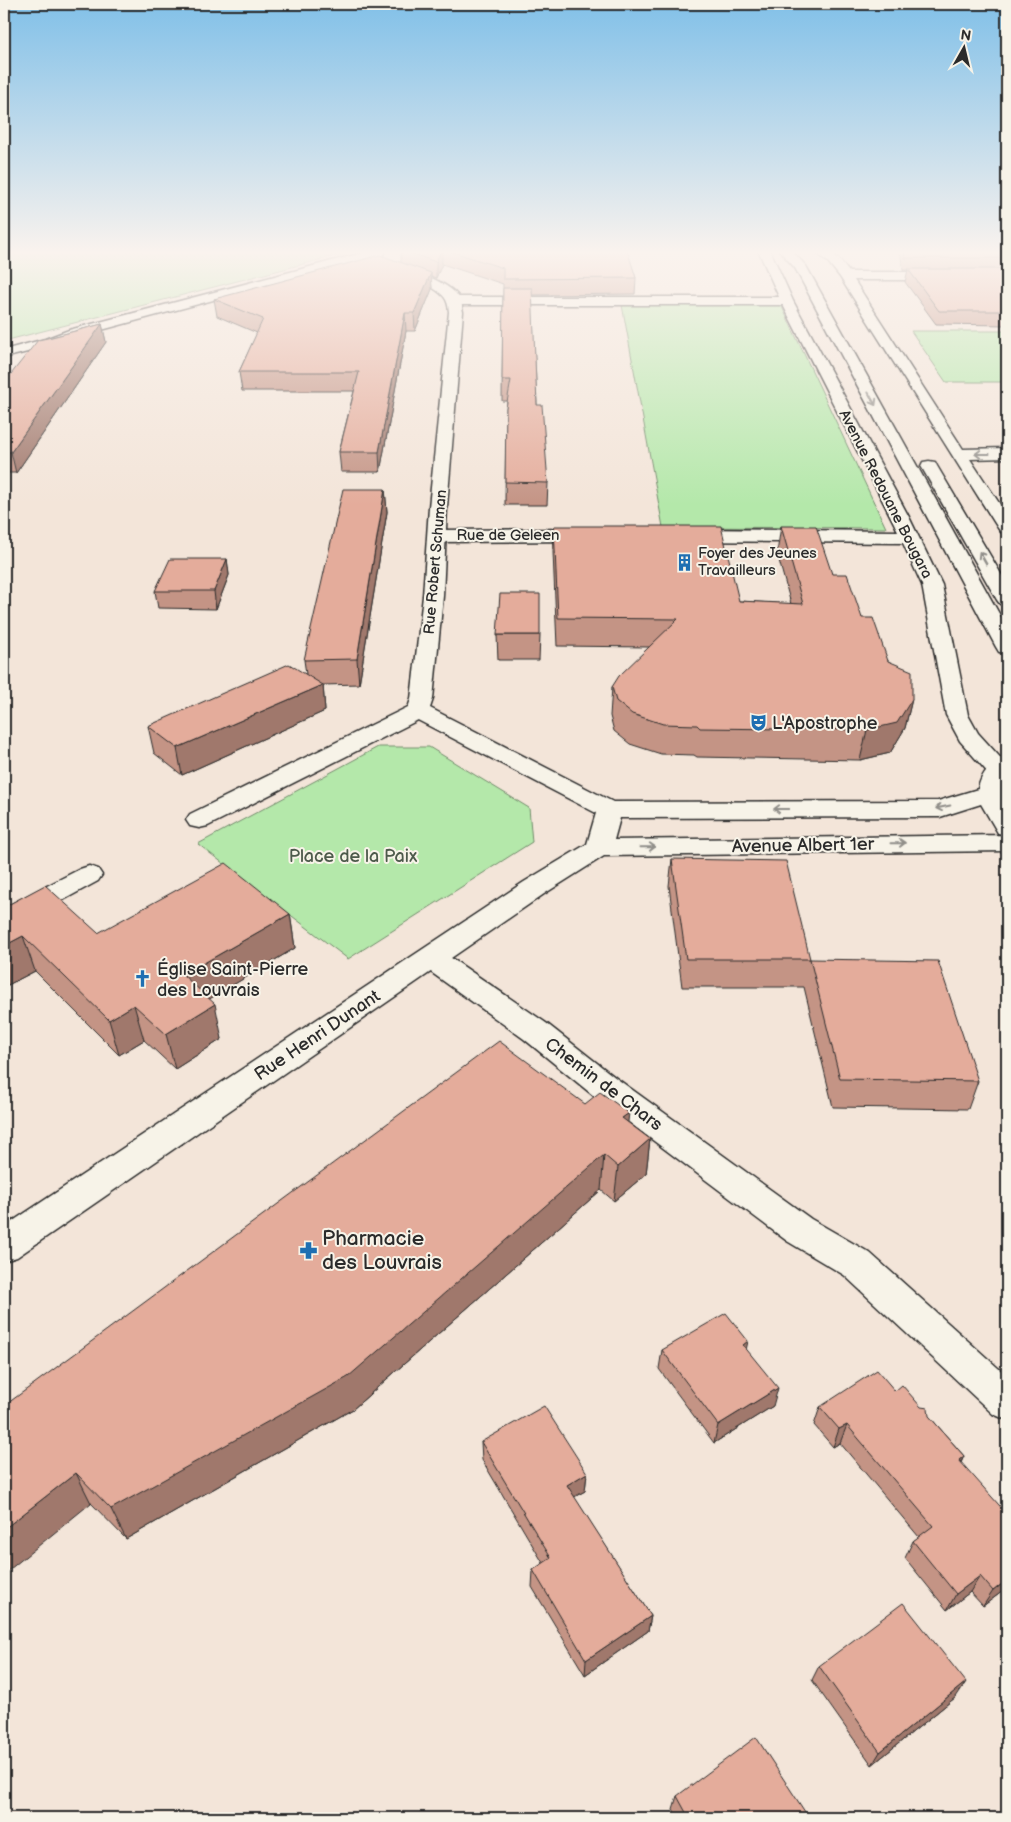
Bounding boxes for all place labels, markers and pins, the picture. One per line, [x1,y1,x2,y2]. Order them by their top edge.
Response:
place label: Foyer des Jeunes Travailleurs [698,544,817,580]
building icon: Foyer des Jeunes Travailleurs [674,552,694,572]
theatre icon: L'Apostrophe [748,713,768,733]
place label: L'Apostrophe [772,713,878,734]
place label: Église Saint-Pierre des Louvrais [157,957,309,1001]
church icon: Église Saint-Pierre des Louvrais [133,969,153,989]
place label: Pharmacie des Louvrais [322,1226,442,1275]
pharmacy icon: Pharmacie des Louvrais [298,1240,318,1260]

